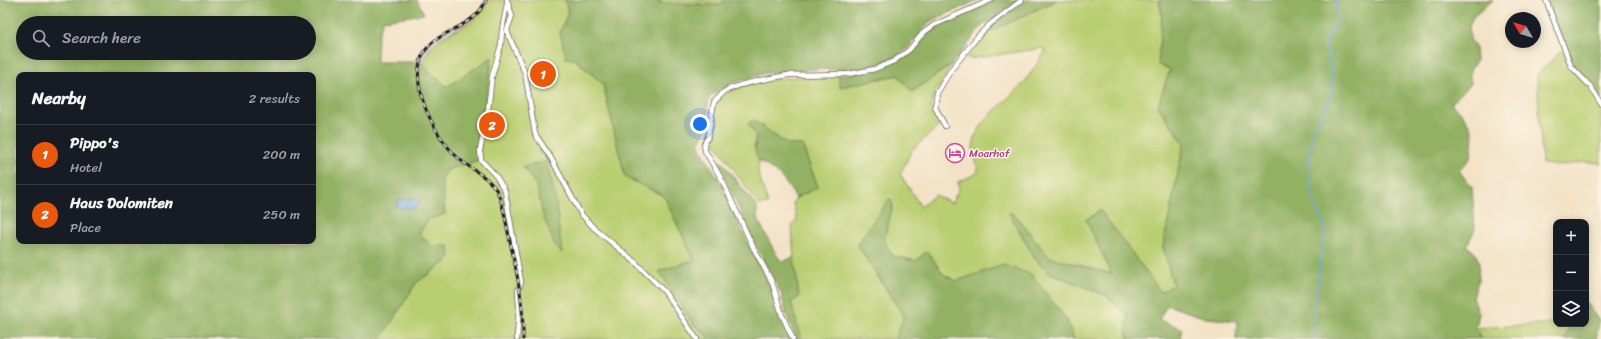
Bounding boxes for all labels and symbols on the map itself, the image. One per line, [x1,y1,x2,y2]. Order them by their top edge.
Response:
north arrow [1505,12,1541,48]
pin: 1 [530,59,556,89]
pin: 2 [479,110,505,140]
your location [690,114,710,134]
hotel icon: Moarhof [944,142,966,164]
place label: Moarhof [969,144,1011,163]

